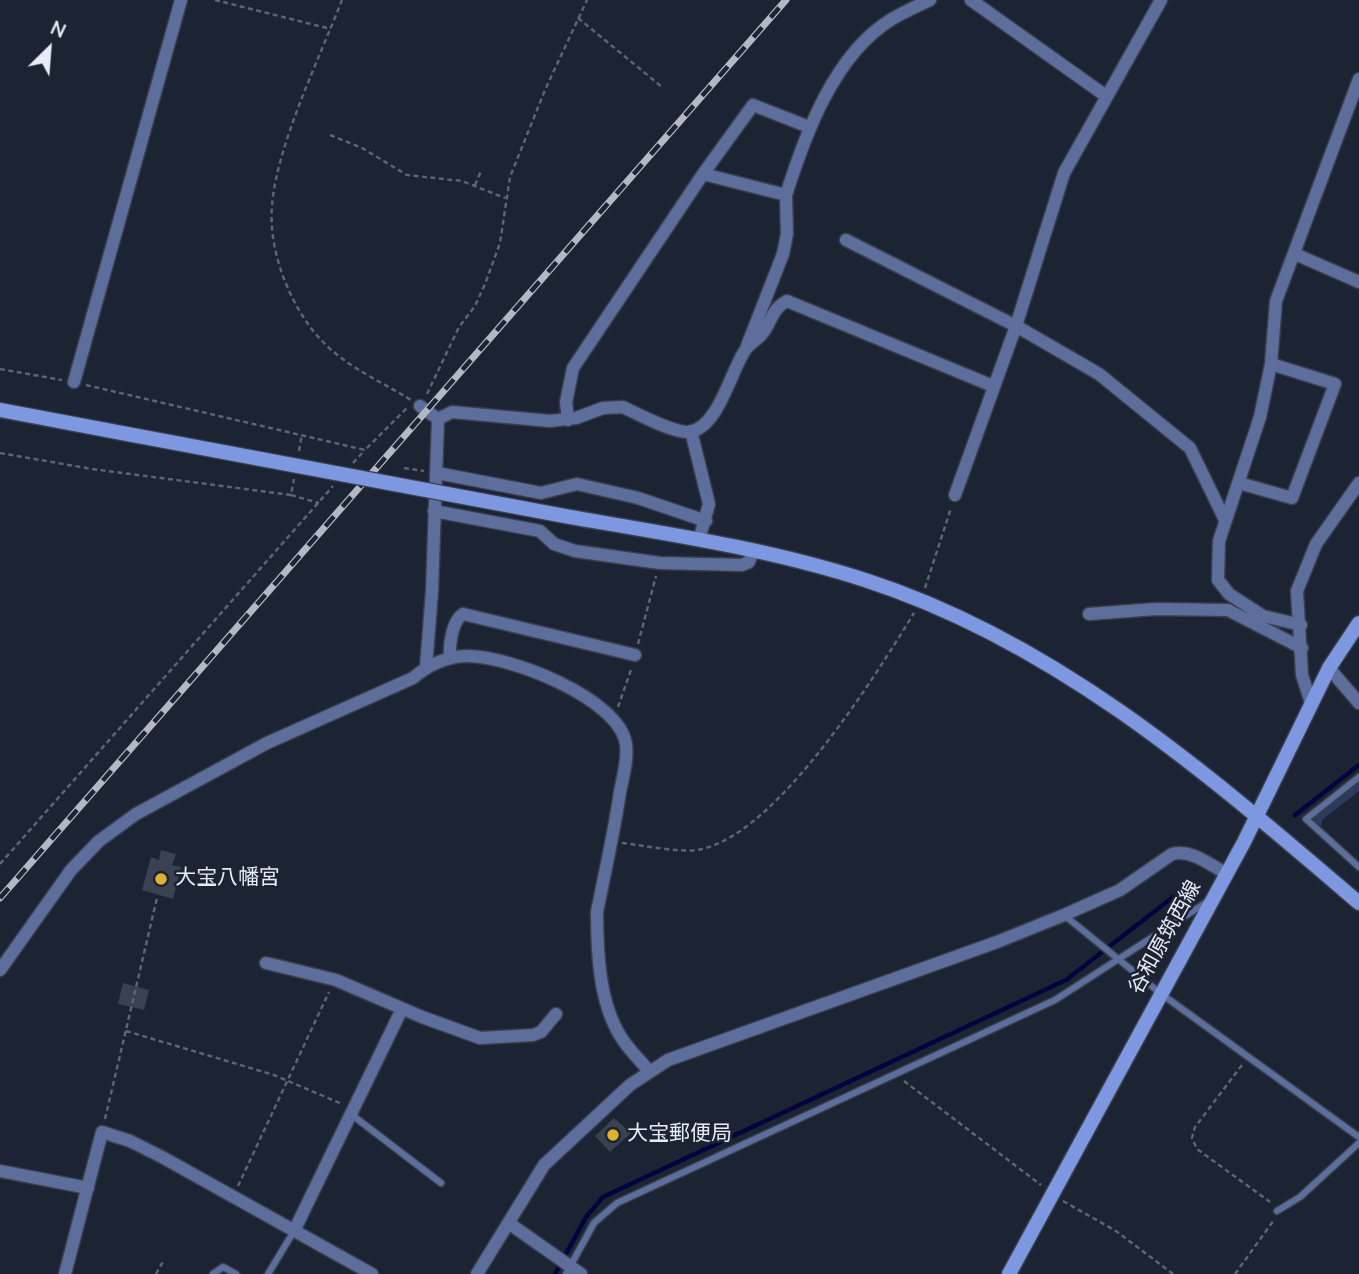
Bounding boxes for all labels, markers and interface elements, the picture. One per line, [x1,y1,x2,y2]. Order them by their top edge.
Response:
north arrow [14,14,84,84]
text: N [46,15,70,45]
place label: 大宝八幡宮 [175,866,280,892]
marker: 大宝八幡宮 [153,871,169,887]
street label: 谷和原筑西線 [1124,877,1208,999]
place label: 大宝郵便局 [627,1122,732,1148]
marker: 大宝郵便局 [605,1127,621,1143]

